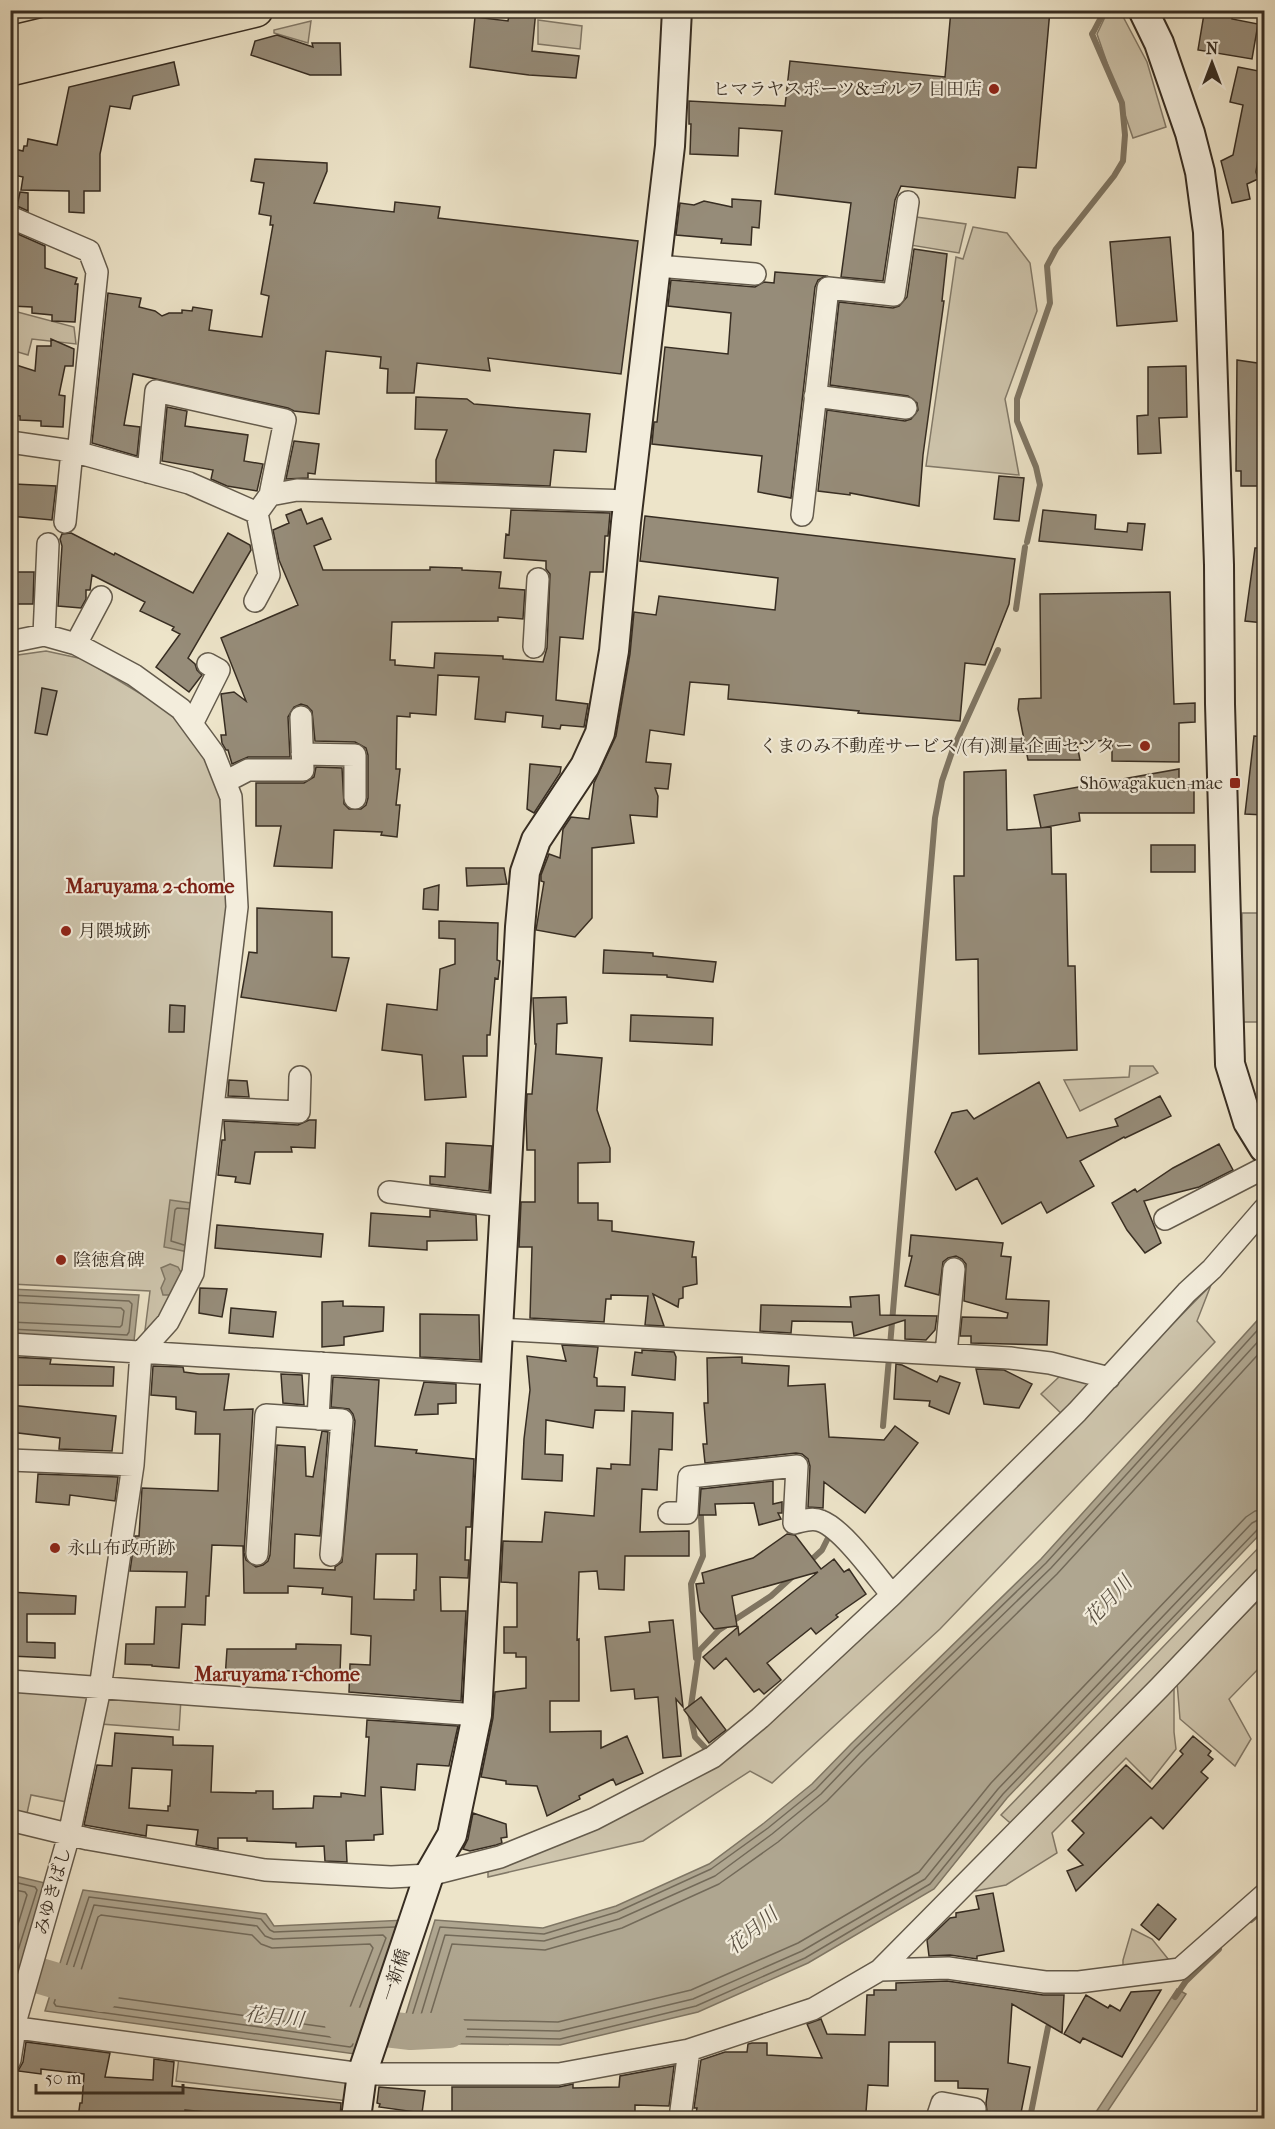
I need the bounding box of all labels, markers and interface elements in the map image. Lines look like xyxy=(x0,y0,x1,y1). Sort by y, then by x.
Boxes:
north arrow xyxy=(1182,33,1242,93)
text: N xyxy=(1206,39,1219,58)
place label: ヒマラヤスポーツ&ゴルフ 日田店 xyxy=(712,79,982,100)
marker: ヒマラヤスポーツ&ゴルフ 日田店 xyxy=(987,82,1001,96)
place label: くまのみ不動産サービス/(有)測量企画センター xyxy=(759,736,1133,757)
marker: くまのみ不動産サービス/(有)測量企画センター xyxy=(1138,739,1152,753)
place label: Shōwagakuen-mae xyxy=(1079,773,1223,794)
marker: Shōwagakuen-mae xyxy=(1228,776,1242,790)
district label: Maruyama 2-chome xyxy=(65,875,235,898)
place label: 月隈城跡 xyxy=(78,921,150,942)
marker: 月隈城跡 xyxy=(59,924,73,938)
place label: 陰徳倉碑 xyxy=(73,1250,145,1271)
marker: 陰徳倉碑 xyxy=(54,1253,68,1267)
place label: 永山布政所跡 xyxy=(67,1538,175,1559)
marker: 永山布政所跡 xyxy=(48,1541,62,1555)
water label: 花月川 xyxy=(1079,1570,1138,1631)
district label: Maruyama 1-chome xyxy=(193,1663,360,1686)
street label: みゆきばし xyxy=(31,1845,75,1937)
water label: 花月川 xyxy=(722,1902,784,1959)
street label: 一新橋 xyxy=(378,1946,414,2004)
water label: 花月川 xyxy=(243,2002,307,2032)
scale bar xyxy=(36,2057,183,2095)
text: 50 m xyxy=(45,2068,82,2089)

